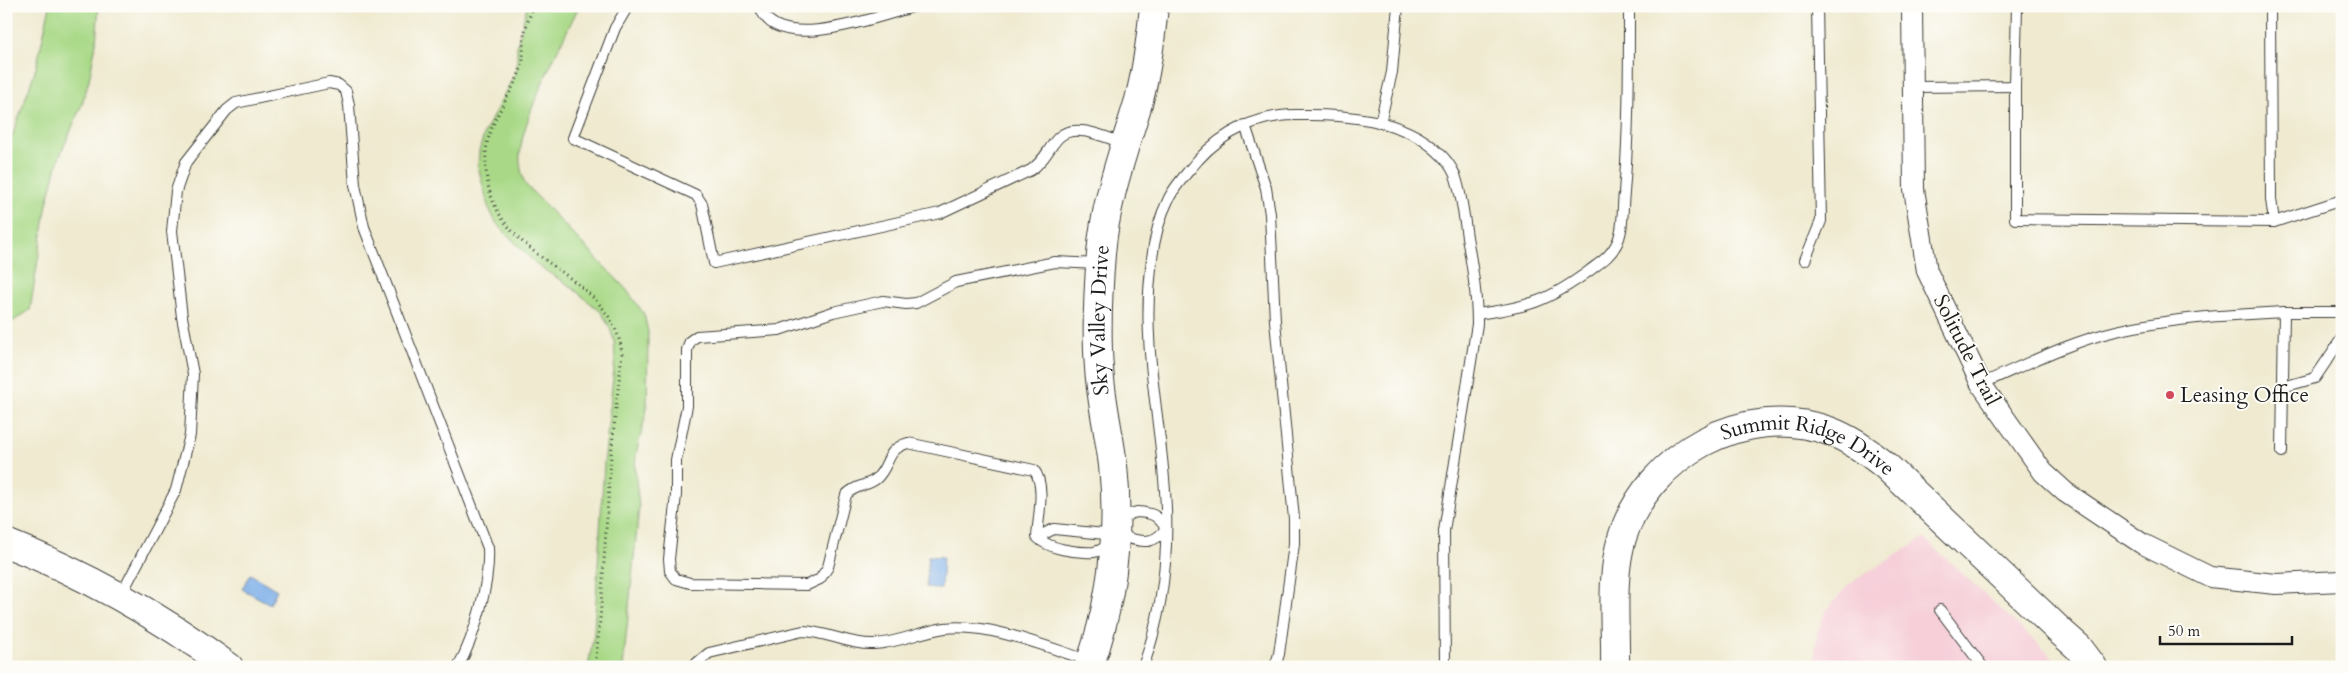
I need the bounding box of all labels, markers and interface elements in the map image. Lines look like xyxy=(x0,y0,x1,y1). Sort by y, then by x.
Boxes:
street label: Sky Valley Drive xyxy=(1084,244,1117,397)
street label: Solitude Trail xyxy=(1926,290,2007,411)
place label: Leasing Office xyxy=(2180,381,2309,410)
marker: Leasing Office xyxy=(2164,389,2176,401)
street label: Summit Ridge Drive xyxy=(1717,408,1901,482)
scale bar xyxy=(2160,613,2293,645)
text: 50 m xyxy=(2168,621,2200,641)

